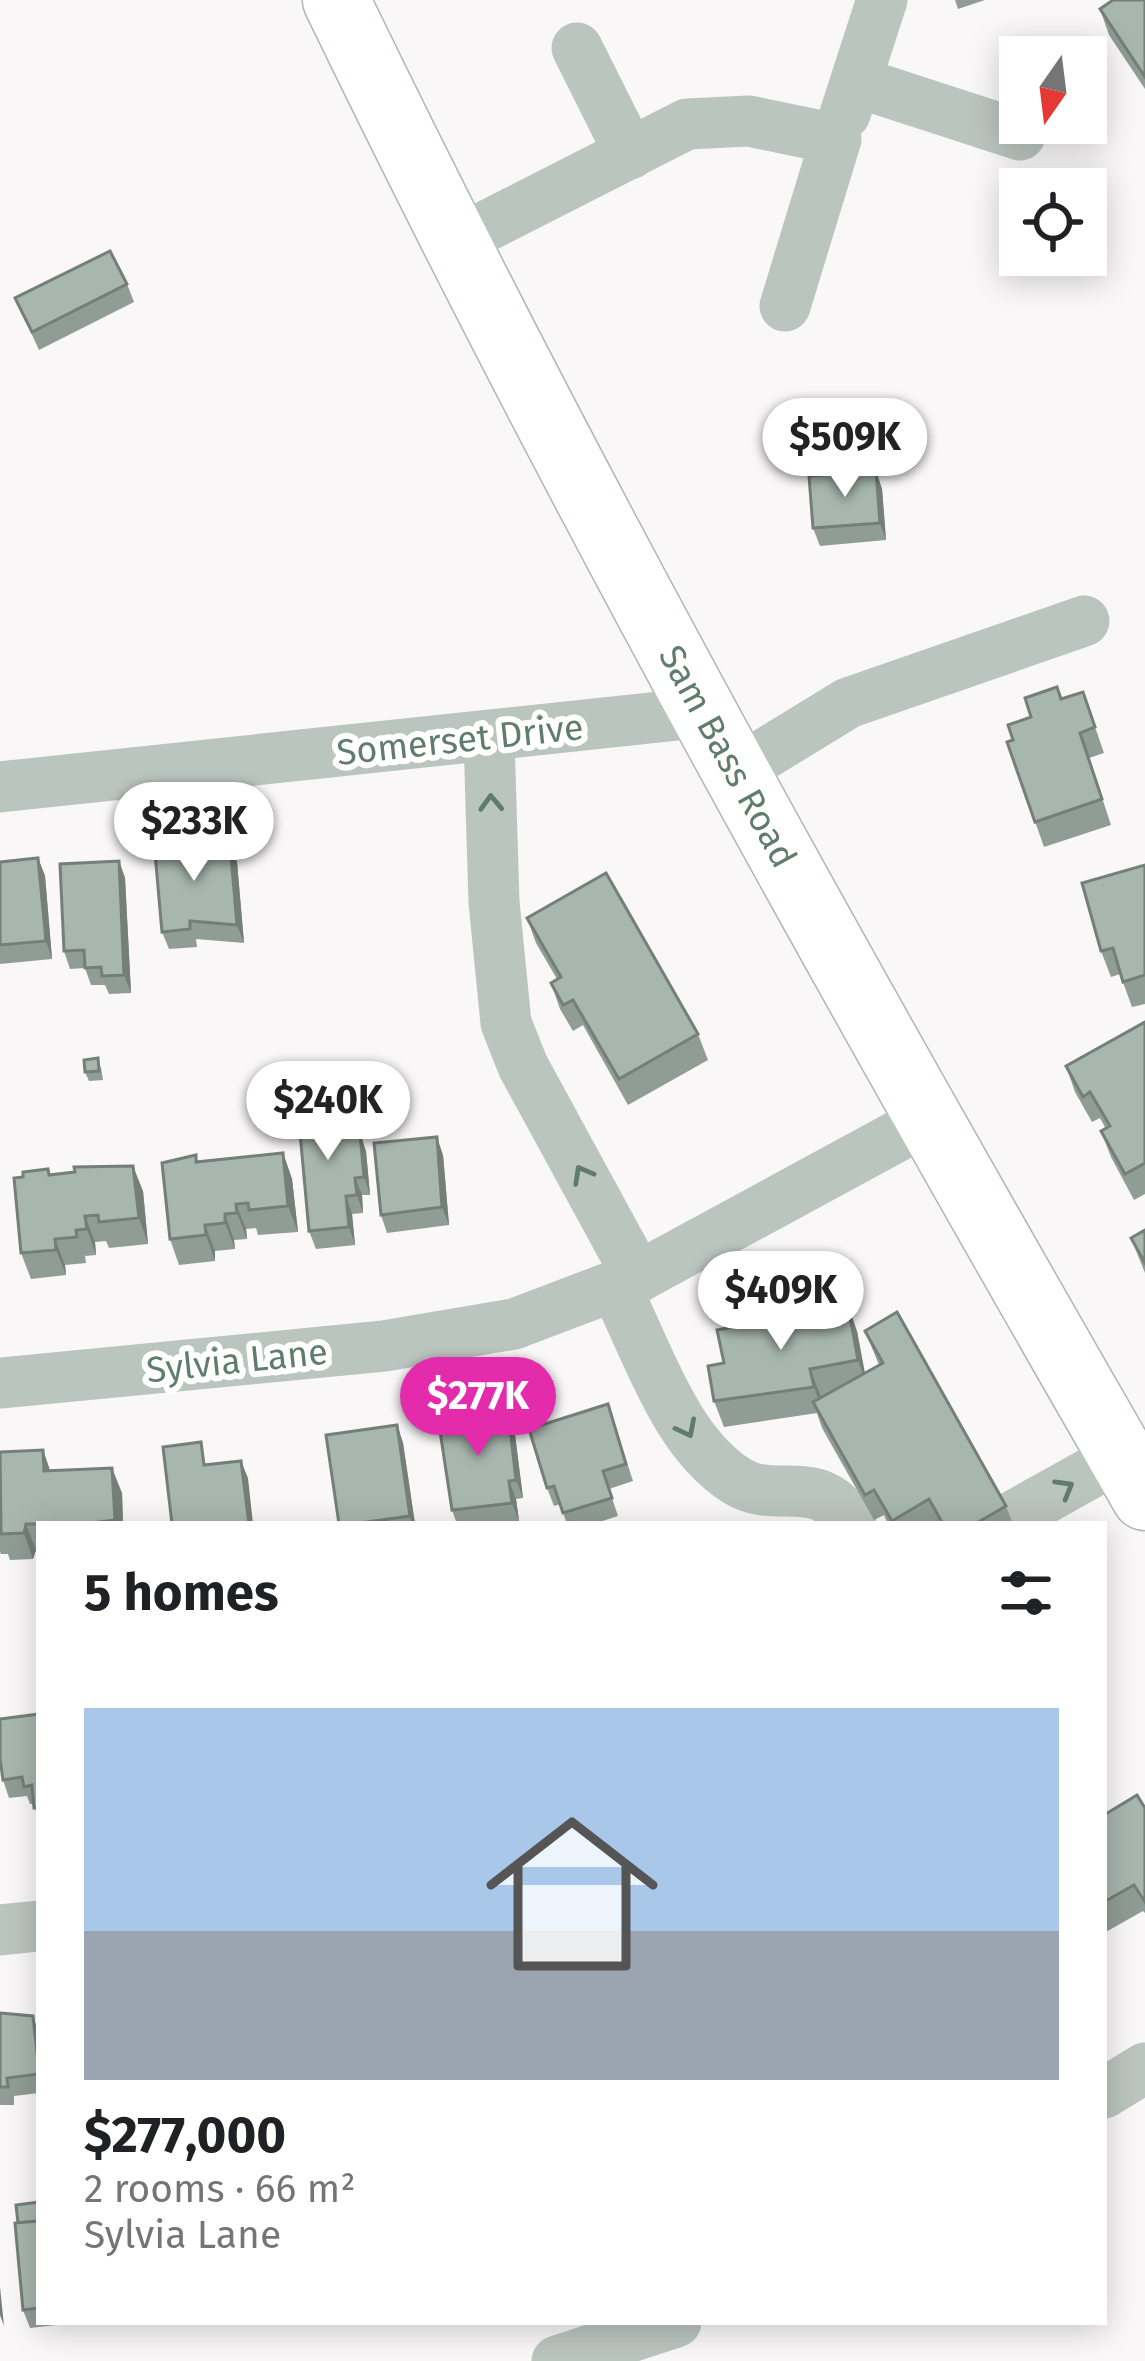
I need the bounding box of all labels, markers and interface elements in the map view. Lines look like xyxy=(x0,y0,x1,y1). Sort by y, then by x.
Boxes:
north arrow xyxy=(999,36,1107,144)
map controls xyxy=(999,36,1107,276)
button: locate xyxy=(999,168,1107,276)
pin: $509K xyxy=(761,398,929,500)
text: $509K xyxy=(789,414,901,460)
street label: Sam Bass Road xyxy=(649,638,806,875)
street label: Somerset Drive xyxy=(334,705,586,775)
pin: $233K xyxy=(110,782,278,884)
one-way arrow xyxy=(478,793,504,812)
text: $233K xyxy=(141,798,247,844)
pin: $240K xyxy=(244,1061,412,1163)
text: $240K xyxy=(273,1077,383,1123)
one-way arrow xyxy=(573,1165,596,1187)
pin: $409K xyxy=(697,1251,865,1353)
text: $409K xyxy=(725,1267,837,1313)
street label: Sylvia Lane xyxy=(144,1330,330,1392)
pin: $277K xyxy=(394,1357,562,1459)
text: $277K xyxy=(427,1373,529,1419)
one-way arrow xyxy=(672,1417,696,1438)
one-way arrow xyxy=(1052,1480,1074,1503)
icon: filters xyxy=(993,1560,1059,1626)
text: 5 homes xyxy=(84,1562,279,1624)
icon: home xyxy=(464,1786,680,2002)
text: $277,000 xyxy=(84,2104,286,2166)
text: 2 rooms · 66 m² xyxy=(84,2166,355,2212)
text: Sylvia Lane xyxy=(84,2212,281,2258)

